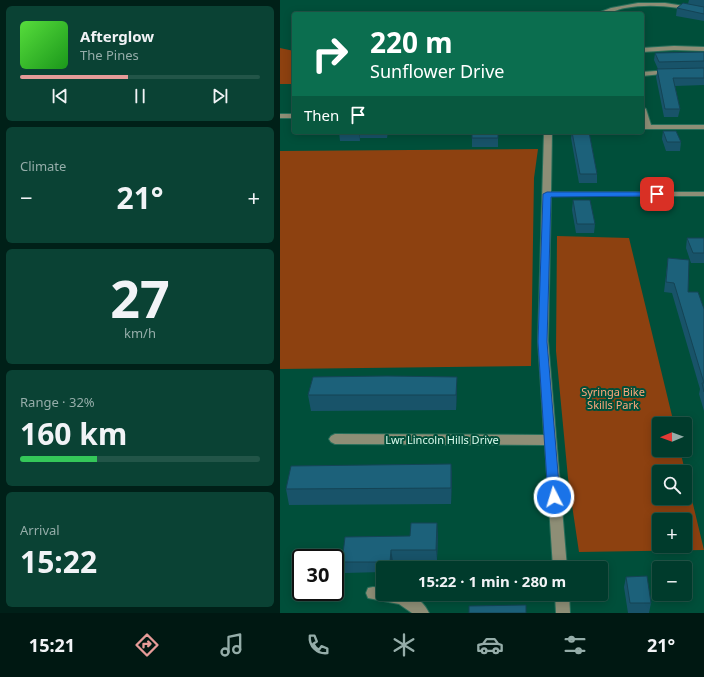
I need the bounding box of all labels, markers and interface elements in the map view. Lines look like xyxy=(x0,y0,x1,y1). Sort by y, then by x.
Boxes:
text: 220 m xyxy=(370,23,453,61)
text: Afterglow xyxy=(80,26,154,46)
icon: right xyxy=(304,28,356,80)
text: The Pines xyxy=(80,46,139,64)
text: Sunflower Drive xyxy=(370,59,504,83)
icon: previous xyxy=(49,85,71,107)
icon: pause xyxy=(129,85,151,107)
icon: next xyxy=(209,85,231,107)
icon: arrive xyxy=(347,104,369,126)
text: Then xyxy=(304,105,339,125)
text: Climate xyxy=(20,157,66,175)
text: 21° xyxy=(116,177,164,218)
pin xyxy=(640,177,674,211)
text: − xyxy=(20,182,33,212)
text: + xyxy=(247,182,260,212)
icon: arrive xyxy=(646,183,668,205)
text: 27 xyxy=(110,262,170,333)
text: km/h xyxy=(124,324,156,342)
park label: Syringa Bike Skills Park xyxy=(581,384,645,412)
text: Range · 32% xyxy=(20,393,95,411)
text: 160 km xyxy=(20,413,127,454)
north arrow xyxy=(652,417,692,457)
map controls xyxy=(652,417,692,601)
street label: Lwr Lincoln Hills Drive xyxy=(385,432,499,447)
button: search xyxy=(652,465,692,505)
position arrow xyxy=(533,476,575,518)
button: + xyxy=(652,513,692,553)
text: Arrival xyxy=(20,521,60,539)
text: 15:22 xyxy=(20,541,97,582)
speed limit sign: 30 xyxy=(292,549,344,601)
button: − xyxy=(652,561,692,601)
text: 15:22 · 1 min · 280 m xyxy=(418,571,566,591)
icon: directions xyxy=(133,631,161,659)
icon: music xyxy=(218,631,246,659)
icon: phone xyxy=(304,631,332,659)
icon: climate xyxy=(390,631,418,659)
icon: car xyxy=(476,631,504,659)
icon: filters xyxy=(561,631,589,659)
text: 15:21 xyxy=(29,633,75,657)
text: 21° xyxy=(647,633,675,657)

